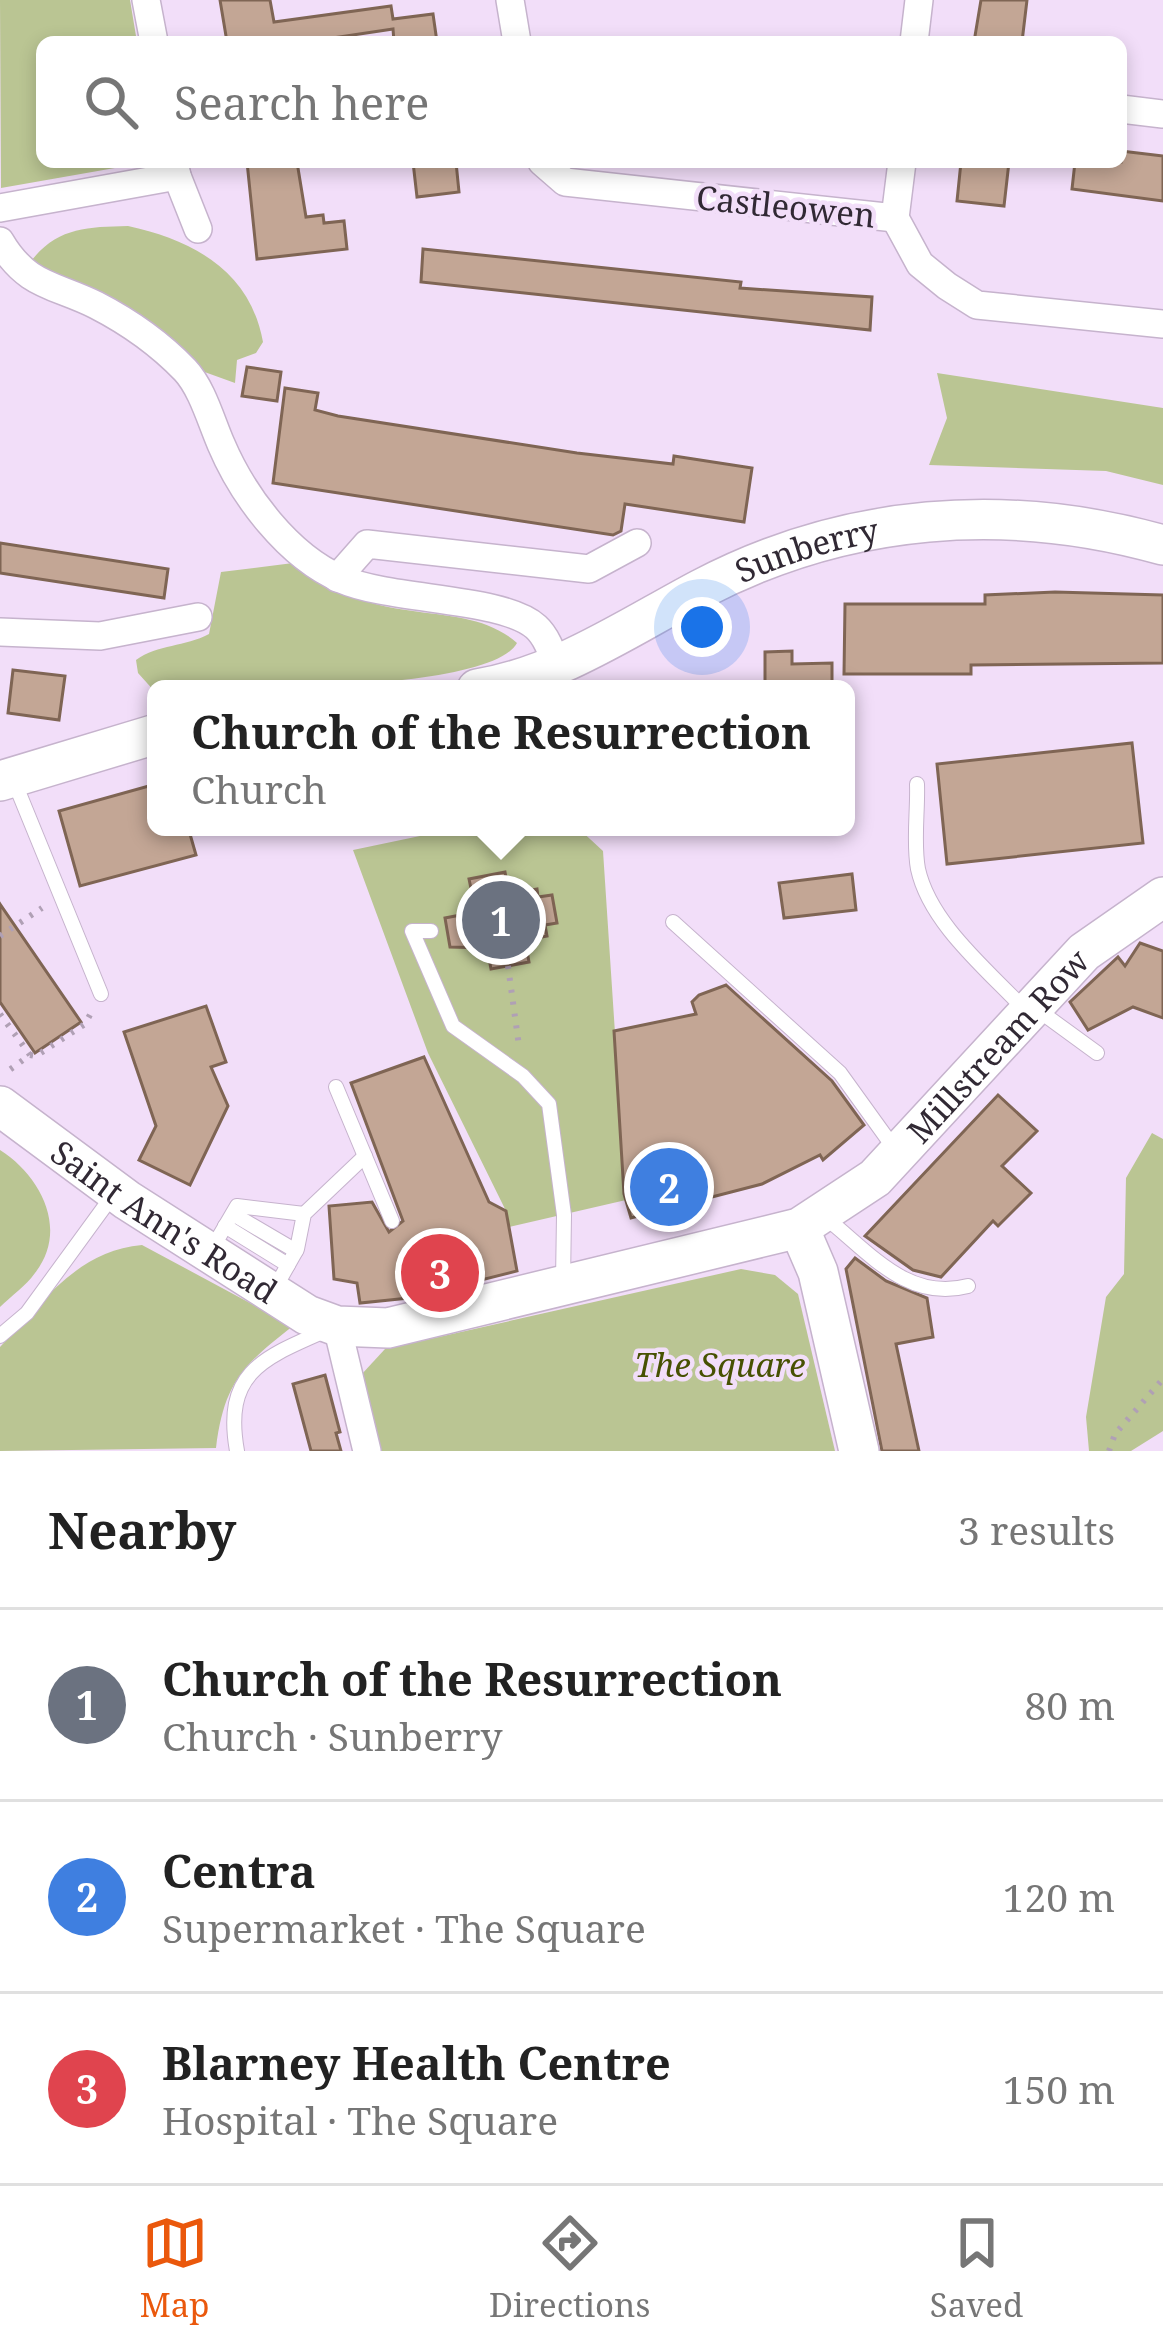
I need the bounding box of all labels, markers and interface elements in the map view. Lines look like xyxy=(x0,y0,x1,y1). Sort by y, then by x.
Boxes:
search box xyxy=(36,36,1127,168)
icon: search xyxy=(78,69,144,135)
text: Search here xyxy=(174,72,429,133)
street label: Castleowen xyxy=(694,174,878,238)
street label: Sunberry xyxy=(728,506,882,592)
your location xyxy=(672,597,732,657)
popup xyxy=(147,680,855,836)
text: Church of the Resurrection xyxy=(191,701,811,762)
text: Church xyxy=(191,762,327,815)
pin: 1 xyxy=(462,875,540,965)
street label: Millstream Row xyxy=(896,938,1099,1152)
street label: Saint Ann's Road xyxy=(42,1129,286,1313)
pin: 2 xyxy=(630,1142,708,1232)
pin: 3 xyxy=(401,1228,479,1318)
park label: The Square xyxy=(634,1342,806,1387)
text: Nearby xyxy=(48,1494,236,1564)
text: 3 results xyxy=(958,1503,1115,1556)
text: Church of the Resurrection xyxy=(162,1648,782,1709)
text: 1 xyxy=(76,1678,98,1731)
text: 80 m xyxy=(1024,1678,1115,1731)
text: Church · Sunberry xyxy=(162,1709,503,1762)
text: Centra xyxy=(162,1840,316,1901)
text: 2 xyxy=(76,1870,98,1923)
text: 120 m xyxy=(1003,1870,1115,1923)
text: Supermarket · The Square xyxy=(162,1901,646,1954)
text: Blarney Health Centre xyxy=(162,2032,671,2093)
text: 3 xyxy=(76,2062,98,2115)
text: 150 m xyxy=(1003,2062,1115,2115)
text: Hospital · The Square xyxy=(162,2093,558,2146)
tab: Map xyxy=(140,2210,210,2327)
tab: Directions xyxy=(489,2210,650,2327)
tab: Saved xyxy=(930,2210,1023,2327)

